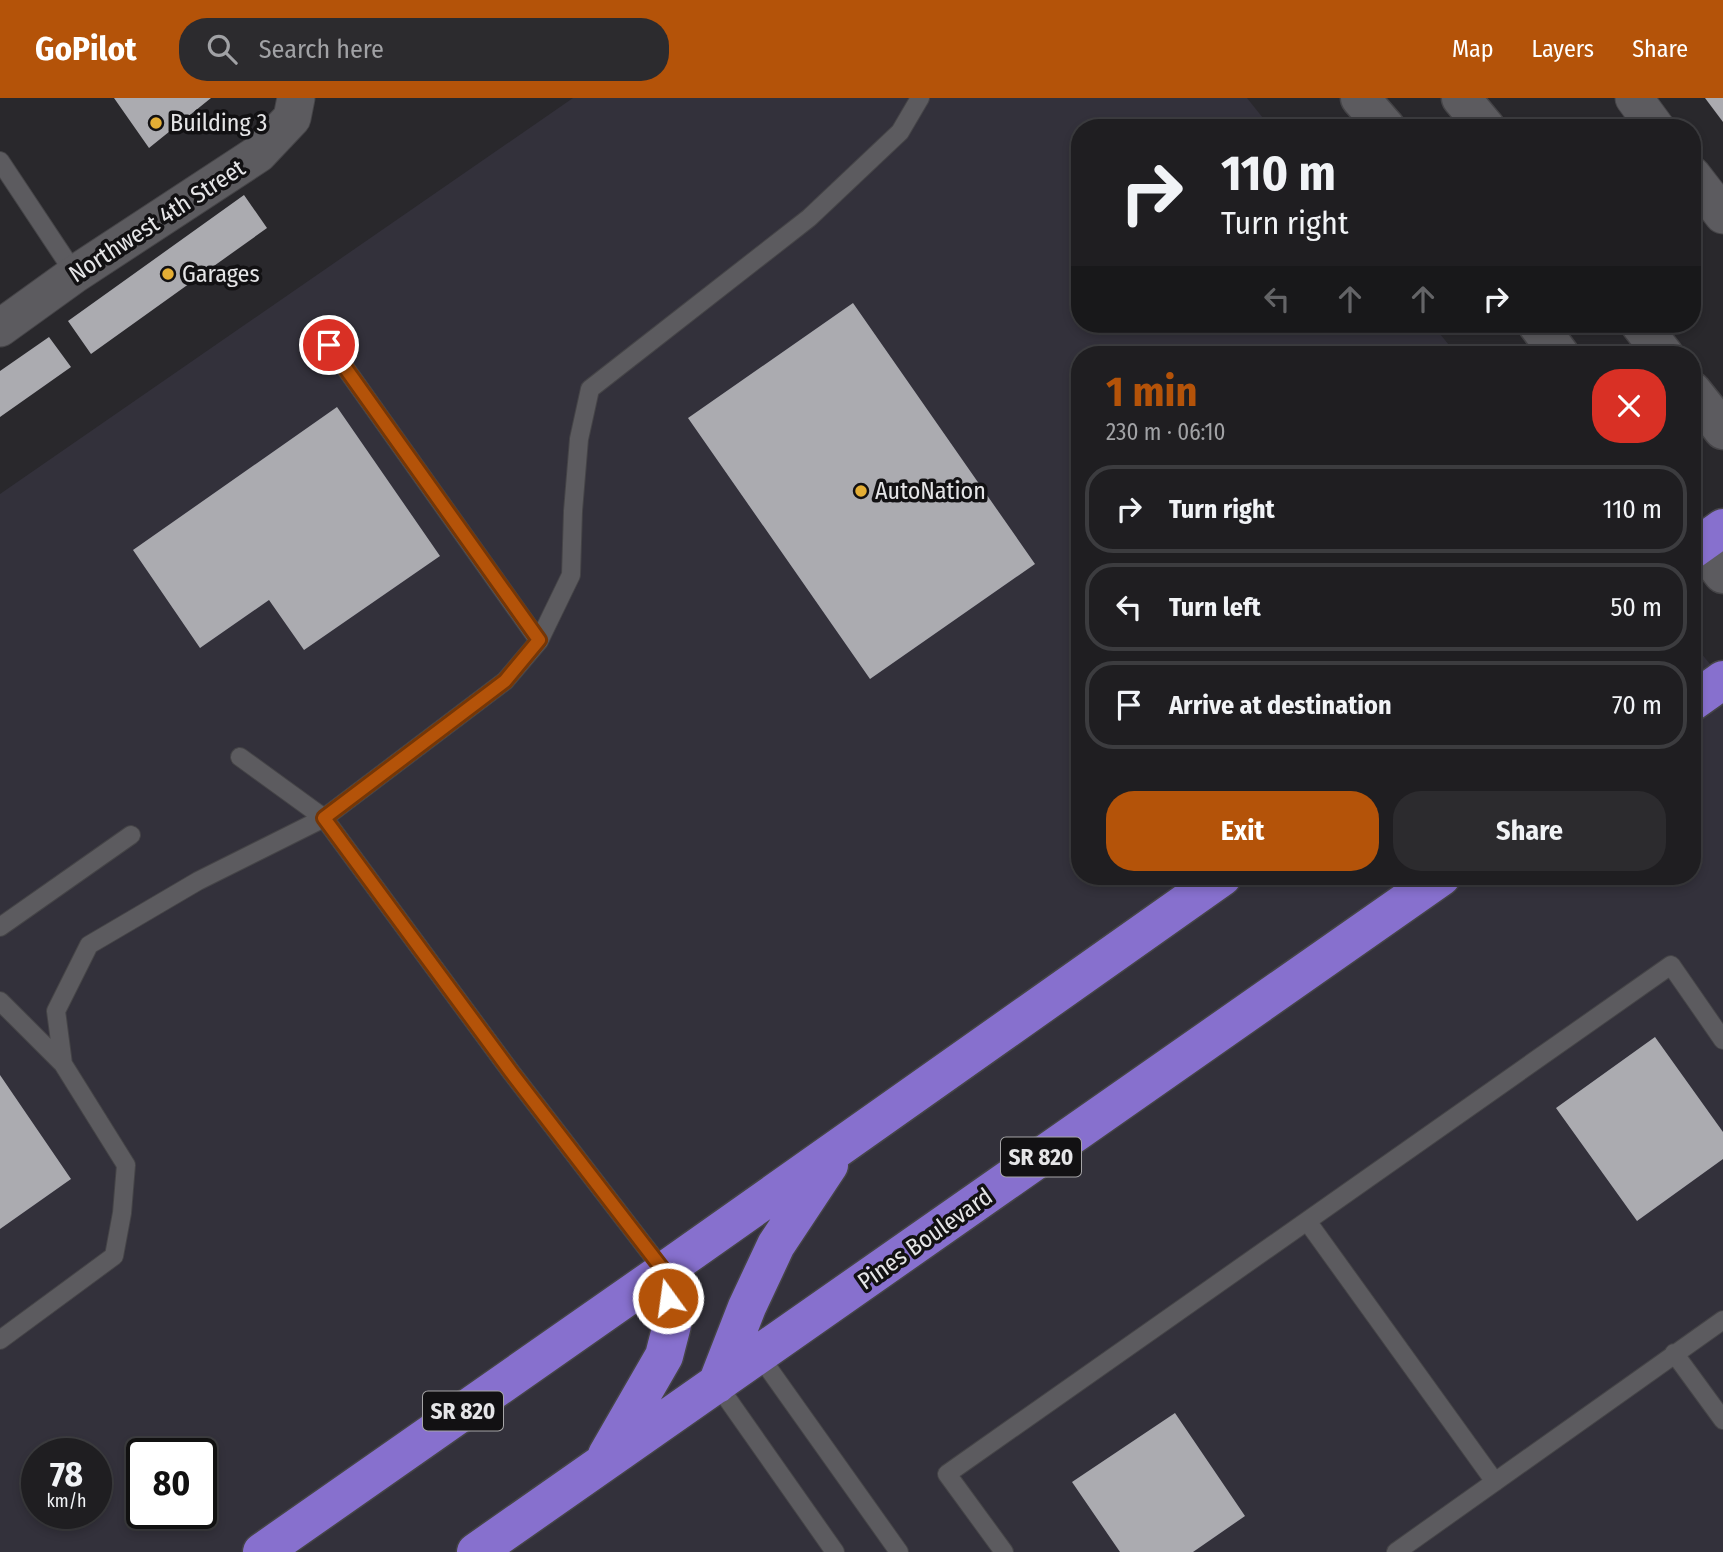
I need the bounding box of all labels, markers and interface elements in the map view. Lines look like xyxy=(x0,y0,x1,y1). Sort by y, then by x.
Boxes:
search box xyxy=(179,18,669,81)
text: GoPilot xyxy=(35,29,137,69)
icon: search xyxy=(203,30,241,68)
text: Search here xyxy=(259,34,384,65)
text: Map xyxy=(1452,35,1494,63)
text: Layers xyxy=(1532,35,1594,63)
text: Share xyxy=(1632,35,1688,63)
place label: Building 3 xyxy=(170,109,267,137)
marker: Building 3 xyxy=(148,115,164,131)
text: 110 m xyxy=(1221,144,1336,203)
icon: right xyxy=(1106,147,1197,238)
street label: Northwest 4th Street xyxy=(64,154,250,288)
text: Turn right xyxy=(1221,204,1348,242)
place label: Garages xyxy=(182,260,260,288)
marker: Garages xyxy=(160,266,176,282)
icon: left xyxy=(1258,280,1296,318)
icon: ahead xyxy=(1331,280,1369,318)
icon: ahead xyxy=(1404,280,1442,318)
icon: right xyxy=(1477,280,1515,318)
pin xyxy=(299,315,359,375)
icon: arrive xyxy=(310,326,348,364)
text: 1 min xyxy=(1106,367,1197,417)
button: close xyxy=(1592,369,1666,443)
text: 230 m · 06:10 xyxy=(1106,418,1226,446)
place label: AutoNation xyxy=(875,477,986,505)
marker: AutoNation xyxy=(853,483,869,499)
icon: right xyxy=(1110,490,1148,528)
text: Turn right xyxy=(1169,494,1275,525)
text: 110 m xyxy=(1602,494,1662,525)
icon: left xyxy=(1110,588,1148,626)
text: Turn left xyxy=(1169,592,1261,623)
text: 50 m xyxy=(1610,592,1662,623)
icon: arrive xyxy=(1110,686,1148,724)
text: Arrive at destination xyxy=(1169,690,1392,721)
text: 70 m xyxy=(1612,690,1662,721)
button: Exit xyxy=(1106,791,1379,871)
button: Share xyxy=(1393,791,1666,871)
road number: SR 820 xyxy=(1001,1138,1081,1176)
street label: Pines Boulevard xyxy=(852,1182,998,1296)
position arrow xyxy=(631,1261,705,1335)
road number: SR 820 xyxy=(423,1392,503,1430)
speed limit sign: 80 xyxy=(126,1438,217,1529)
text: 78 xyxy=(50,1453,83,1495)
text: km/h xyxy=(46,1490,87,1512)

